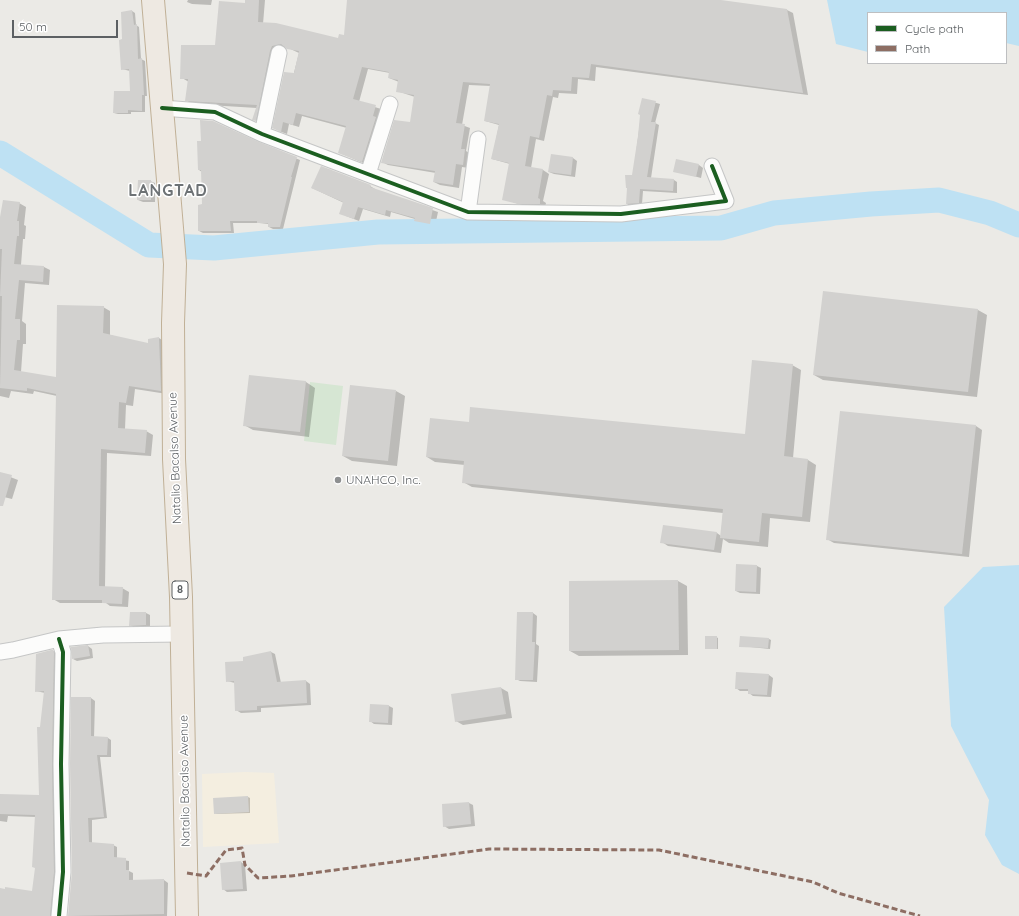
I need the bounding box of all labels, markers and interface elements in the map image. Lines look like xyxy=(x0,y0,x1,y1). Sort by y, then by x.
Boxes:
scale bar xyxy=(14,12,120,38)
legend xyxy=(867,12,1007,64)
text: 50 m xyxy=(19,19,47,34)
text: Cycle path xyxy=(905,21,964,36)
text: Path xyxy=(905,41,930,56)
district label: LANGTAD xyxy=(128,181,208,201)
street label: Natalio Bacalso Avenue xyxy=(166,392,184,524)
place label: UNAHCO, Inc. xyxy=(346,473,421,487)
marker: UNAHCO, Inc. xyxy=(333,475,343,485)
road number: 8 xyxy=(172,581,188,599)
street label: Natalio Bacalso Avenue xyxy=(177,715,193,847)

